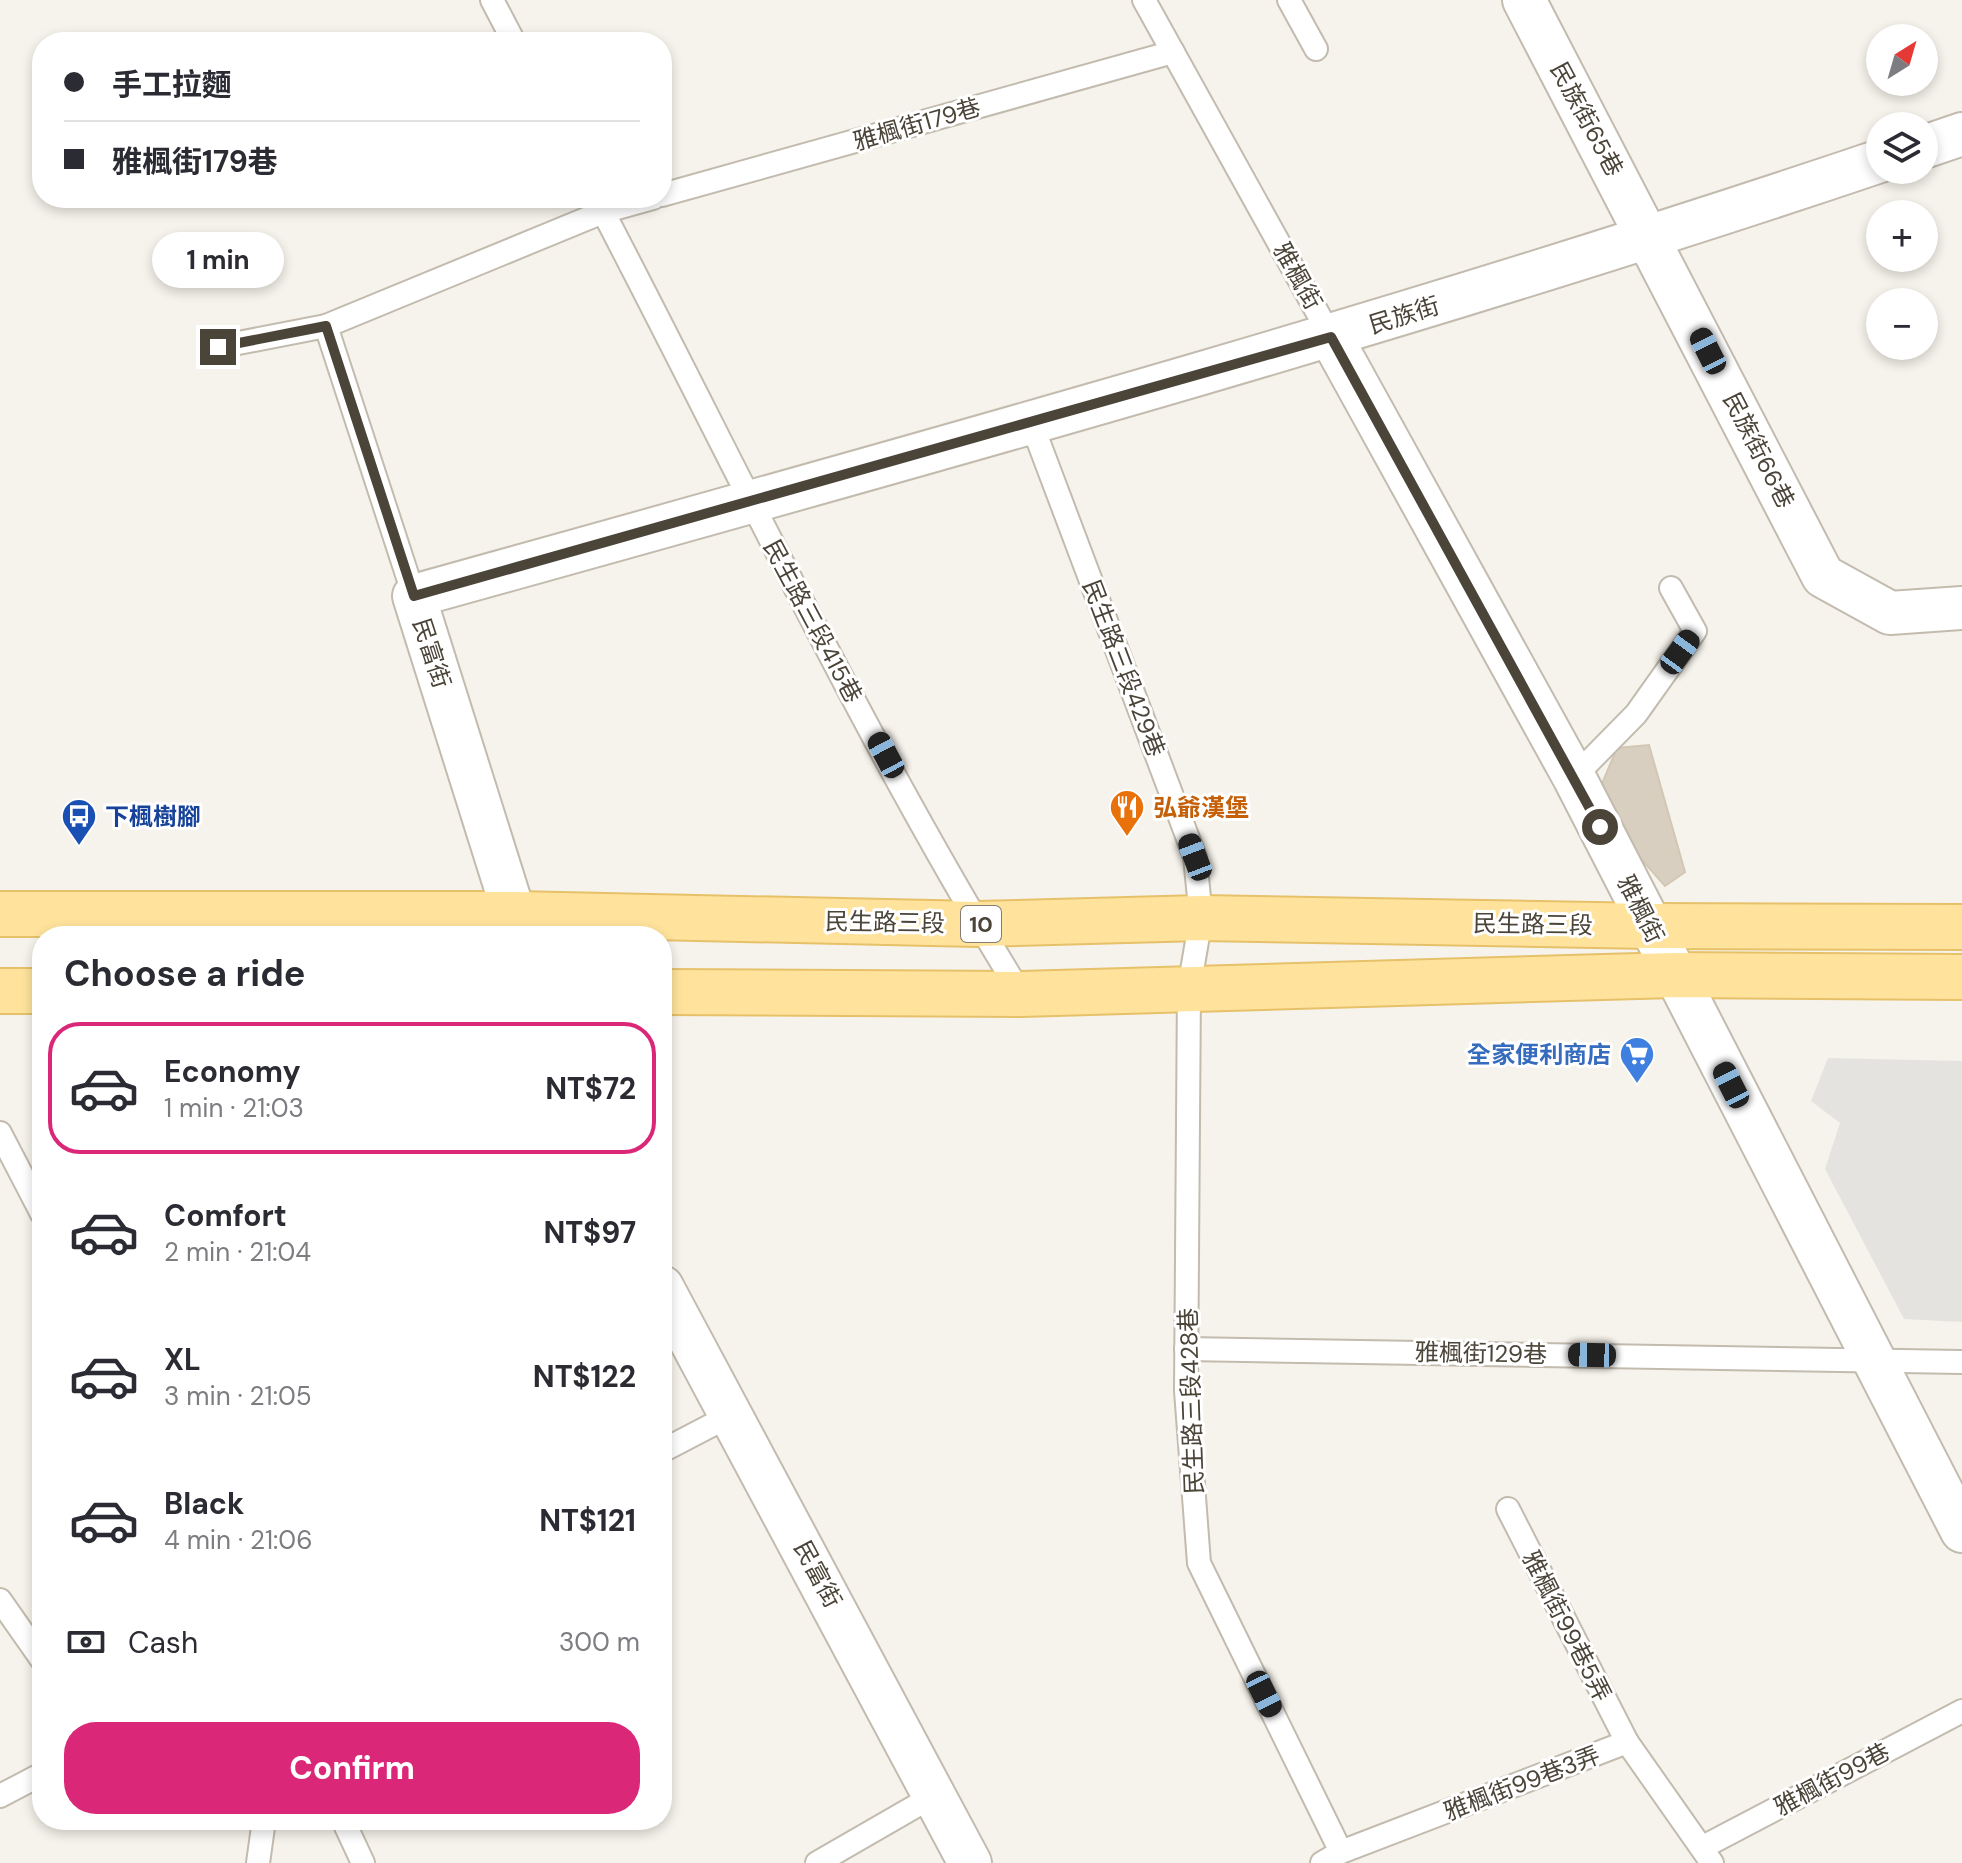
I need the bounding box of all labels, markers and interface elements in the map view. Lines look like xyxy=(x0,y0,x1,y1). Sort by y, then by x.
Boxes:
north arrow xyxy=(1866,24,1938,96)
map controls xyxy=(1866,24,1938,360)
street label: 民族街65巷 xyxy=(1544,56,1630,182)
text: 手工拉麵 xyxy=(112,65,232,104)
street label: 雅楓街179巷 xyxy=(850,91,984,157)
button: layers xyxy=(1866,112,1938,184)
text: 雅楓街179巷 xyxy=(112,142,278,181)
button: + xyxy=(1866,200,1938,272)
callout: 1 min xyxy=(152,231,284,287)
street label: 雅楓街 xyxy=(1267,237,1329,315)
text: 1 min xyxy=(186,243,250,277)
button: − xyxy=(1866,288,1938,360)
street label: 民族街 xyxy=(1365,290,1443,340)
car xyxy=(1686,324,1730,378)
route end xyxy=(200,329,236,365)
street label: 民族街66巷 xyxy=(1717,387,1801,513)
street label: 民生路三段415巷 xyxy=(757,534,869,708)
street label: 民生路三段429巷 xyxy=(1076,575,1172,761)
street label: 民富街 xyxy=(406,614,458,692)
car xyxy=(1656,626,1704,678)
car xyxy=(864,728,908,782)
restaurant icon: 弘爺漢堡 xyxy=(1108,788,1146,838)
place label: 弘爺漢堡 xyxy=(1153,792,1249,823)
bus stop icon: 下楓樹腳 xyxy=(60,797,98,847)
place label: 下楓樹腳 xyxy=(105,801,201,832)
route start xyxy=(1582,809,1618,845)
car xyxy=(1175,830,1215,884)
street label: 雅楓街 xyxy=(1611,870,1671,948)
street label: 民生路三段 xyxy=(825,905,945,939)
road number: 10 xyxy=(961,906,1001,942)
street label: 民生路三段 xyxy=(1473,907,1593,941)
text: Choose a ride xyxy=(64,950,305,997)
supermarket icon: 全家便利商店 xyxy=(1618,1035,1656,1085)
place label: 全家便利商店 xyxy=(1467,1039,1611,1070)
icon: car xyxy=(68,1052,140,1124)
text: Economy xyxy=(164,1052,301,1091)
car xyxy=(1709,1058,1753,1112)
text: NT$72 xyxy=(545,1069,636,1108)
text: 1 min · 21:03 xyxy=(164,1091,304,1125)
icon: car xyxy=(68,1196,140,1268)
text: Comfort xyxy=(164,1196,287,1235)
text: NT$97 xyxy=(543,1213,636,1252)
text: 2 min · 21:04 xyxy=(164,1235,311,1269)
street label: 民生路三段428巷 xyxy=(1172,1307,1210,1495)
street label: 雅楓街129巷 xyxy=(1415,1336,1547,1370)
icon: car xyxy=(68,1340,140,1412)
text: XL xyxy=(164,1340,201,1379)
car xyxy=(1568,1343,1616,1367)
text: NT$122 xyxy=(533,1357,636,1396)
text: 3 min · 21:05 xyxy=(164,1379,312,1413)
icon: car xyxy=(68,1484,140,1556)
text: Black xyxy=(164,1484,244,1523)
text: NT$121 xyxy=(539,1501,636,1540)
text: 4 min · 21:06 xyxy=(164,1523,312,1557)
street label: 民富街 xyxy=(787,1535,849,1613)
street label: 雅楓街99巷5弄 xyxy=(1516,1546,1618,1706)
icon: cash xyxy=(64,1620,108,1664)
text: Cash xyxy=(128,1623,198,1662)
text: 300 m xyxy=(559,1625,640,1659)
car xyxy=(1243,1667,1285,1721)
button: Confirm xyxy=(64,1722,640,1814)
street label: 雅楓街99巷 xyxy=(1769,1736,1895,1822)
street label: 雅楓街99巷3弄 xyxy=(1440,1739,1604,1827)

